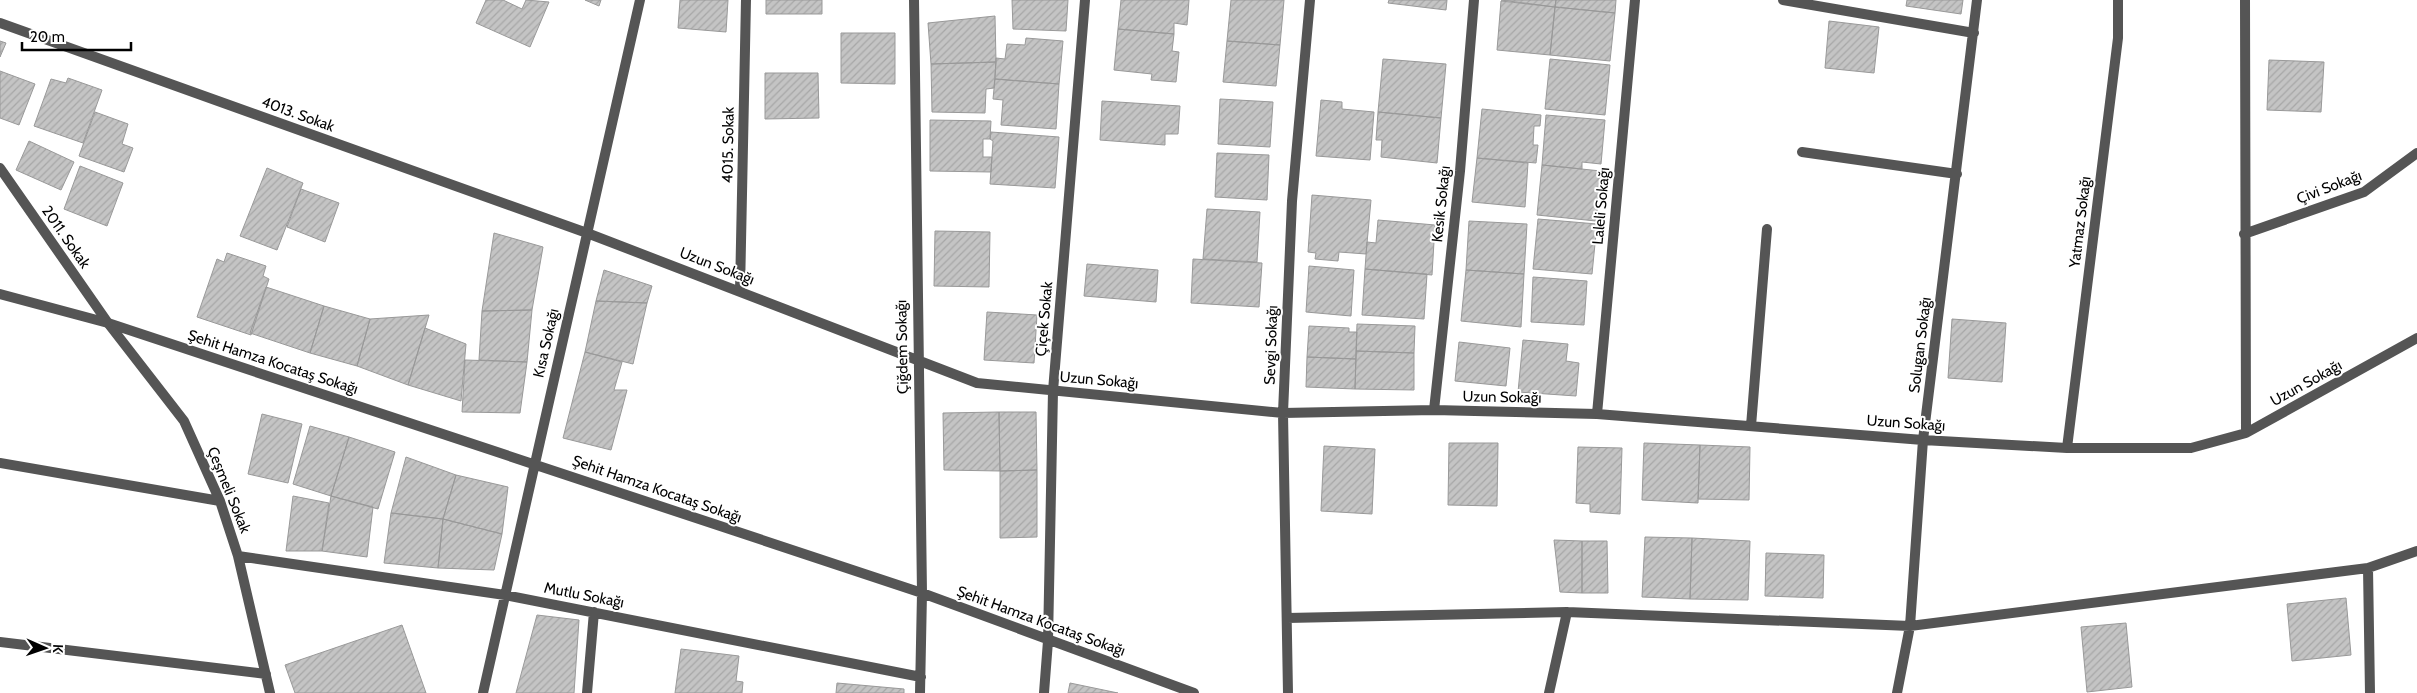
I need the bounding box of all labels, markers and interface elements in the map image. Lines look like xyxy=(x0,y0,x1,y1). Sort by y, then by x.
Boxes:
scale bar xyxy=(22,20,131,52)
text: 20 m xyxy=(30,28,65,46)
street label: 4013. Sokak xyxy=(259,93,337,136)
street label: 4015. Sokak xyxy=(718,106,738,183)
street label: Kesik Sokağı xyxy=(1428,165,1454,243)
street label: Çivi Sokağı xyxy=(2294,166,2364,208)
street label: Laleli Sokağı xyxy=(1589,167,1613,245)
street label: Yatmaz Sokağı xyxy=(2065,175,2095,270)
street label: 2011. Sokak xyxy=(38,202,94,272)
street label: Uzun Sokağı xyxy=(677,243,757,289)
street label: Çiçek Sokak xyxy=(1032,281,1056,357)
street label: Solugan Sokağı xyxy=(1905,296,1935,394)
street label: Çiğdem Sokağı xyxy=(892,300,912,394)
street label: Sevgi Sokağı xyxy=(1261,305,1281,385)
street label: Kısa Sokağı xyxy=(529,307,563,379)
street label: Şehit Hamza Kocataş Sokağı xyxy=(186,326,360,398)
street label: Uzun Sokağı xyxy=(2267,356,2345,410)
street label: Uzun Sokağı xyxy=(1059,368,1139,392)
street label: Uzun Sokağı xyxy=(1462,387,1542,407)
street label: Uzun Sokağı xyxy=(1866,411,1946,435)
street label: Çeşmeli Sokak xyxy=(204,444,255,536)
street label: Şehit Hamza Kocataş Sokağı xyxy=(570,452,744,526)
street label: Mutlu Sokağı xyxy=(542,578,626,612)
street label: Şehit Hamza Kocataş Sokağı xyxy=(954,582,1128,660)
north arrow xyxy=(20,623,70,673)
text: K xyxy=(49,644,67,653)

